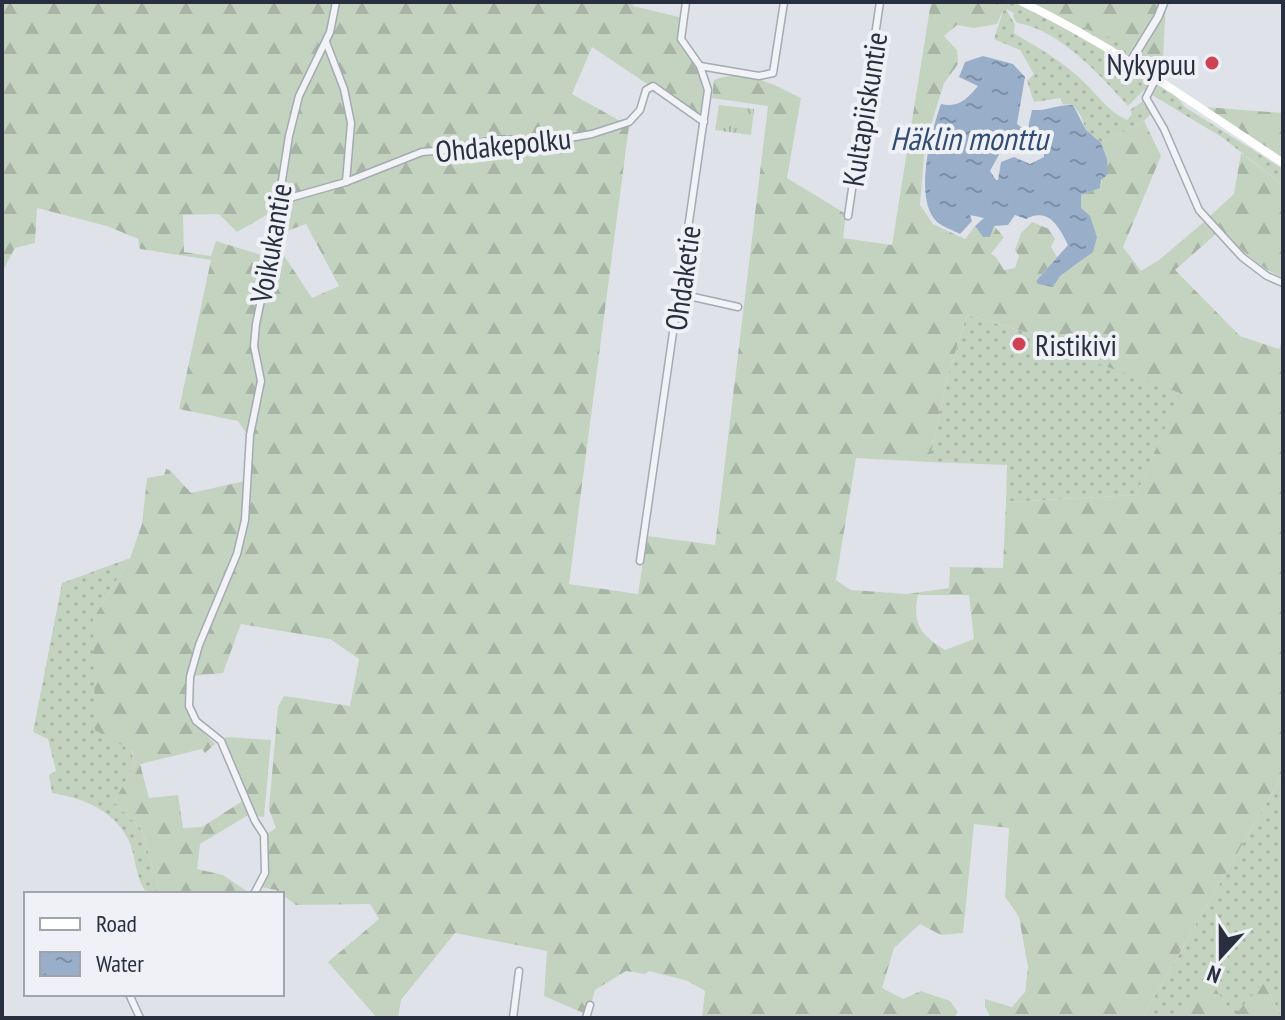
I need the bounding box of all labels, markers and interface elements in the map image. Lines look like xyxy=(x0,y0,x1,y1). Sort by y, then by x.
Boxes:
street label: Kultapiiskuntie xyxy=(833,29,895,189)
place label: Nykypuu xyxy=(1107,44,1196,83)
marker: Nykypuu xyxy=(1203,54,1221,72)
street label: Ohdakepolku xyxy=(433,117,573,171)
water label: Häklin monttu xyxy=(890,117,1050,159)
street label: Voikukantie xyxy=(240,180,300,307)
street label: Ohdaketie xyxy=(655,223,709,333)
place label: Ristikivi xyxy=(1035,325,1117,364)
marker: Ristikivi xyxy=(1010,335,1028,353)
legend xyxy=(24,892,284,996)
text: Road xyxy=(96,908,137,939)
north arrow xyxy=(1181,916,1261,996)
text: Water xyxy=(96,948,144,979)
text: N xyxy=(1203,959,1224,990)

